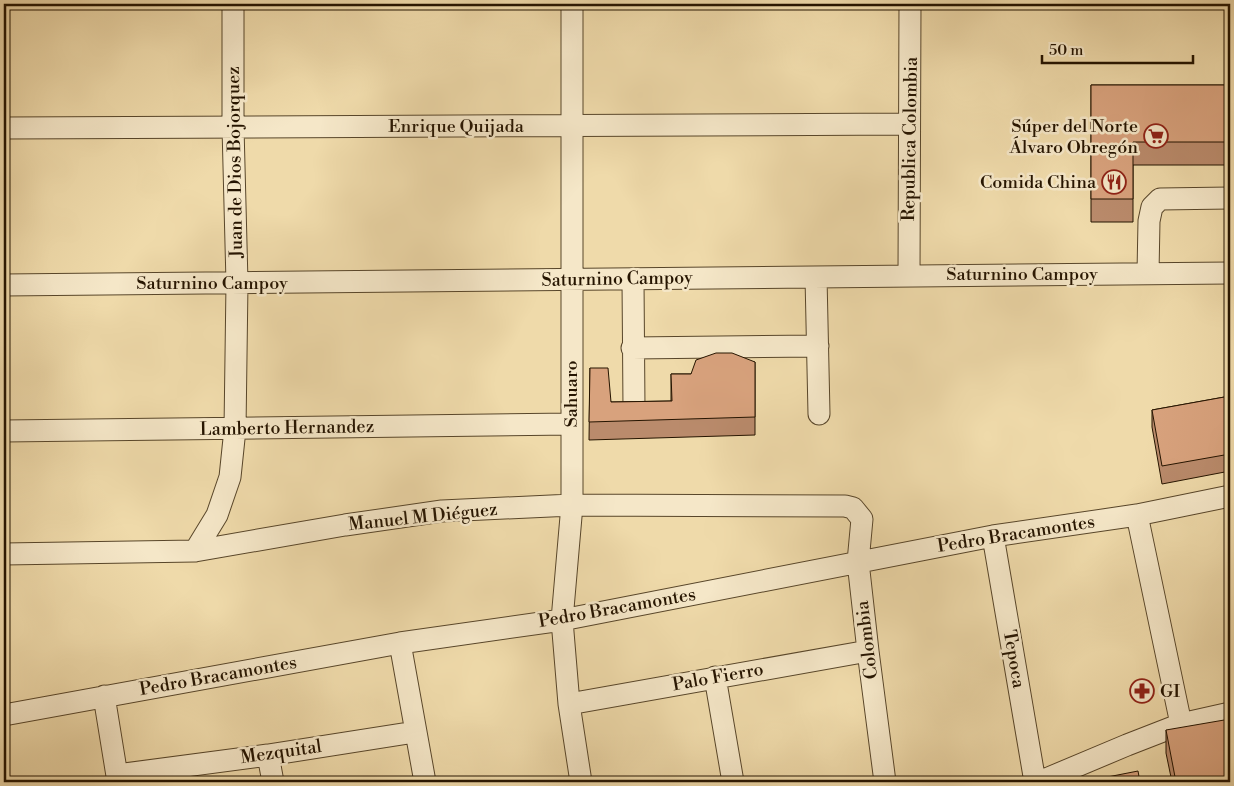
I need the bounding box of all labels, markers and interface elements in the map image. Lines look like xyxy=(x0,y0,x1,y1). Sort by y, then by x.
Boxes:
scale bar xyxy=(1042,32,1193,64)
text: 50 m xyxy=(1049,41,1083,60)
street label: Republica Colombia xyxy=(897,56,923,221)
street label: Juan de Dios Bojorquez xyxy=(222,66,248,259)
street label: Enrique Quijada xyxy=(388,115,525,138)
place label: Súper del Norte Álvaro Obregón xyxy=(1009,115,1138,159)
supermarket icon: Súper del Norte Álvaro Obregón xyxy=(1143,123,1169,149)
restaurant icon: Comida China xyxy=(1101,169,1127,195)
place label: Comida China xyxy=(980,171,1097,194)
street label: Saturnino Campoy xyxy=(946,263,1098,286)
street label: Saturnino Campoy xyxy=(541,266,693,292)
street label: Saturnino Campoy xyxy=(136,272,288,295)
street label: Sahuaro xyxy=(560,360,583,428)
street label: Lamberto Hernandez xyxy=(200,415,374,441)
street label: Manuel M Diéguez xyxy=(347,498,499,536)
street label: Pedro Bracamontes xyxy=(936,510,1097,558)
street label: Pedro Bracamontes xyxy=(537,583,698,633)
street label: Colombia xyxy=(851,599,883,681)
street label: Tepoca xyxy=(998,628,1031,691)
street label: Pedro Bracamontes xyxy=(138,651,299,701)
street label: Palo Fierro xyxy=(671,658,765,696)
pharmacy icon: GI xyxy=(1129,678,1155,704)
place label: GI xyxy=(1160,680,1180,703)
street label: Mezquital xyxy=(239,735,324,769)

